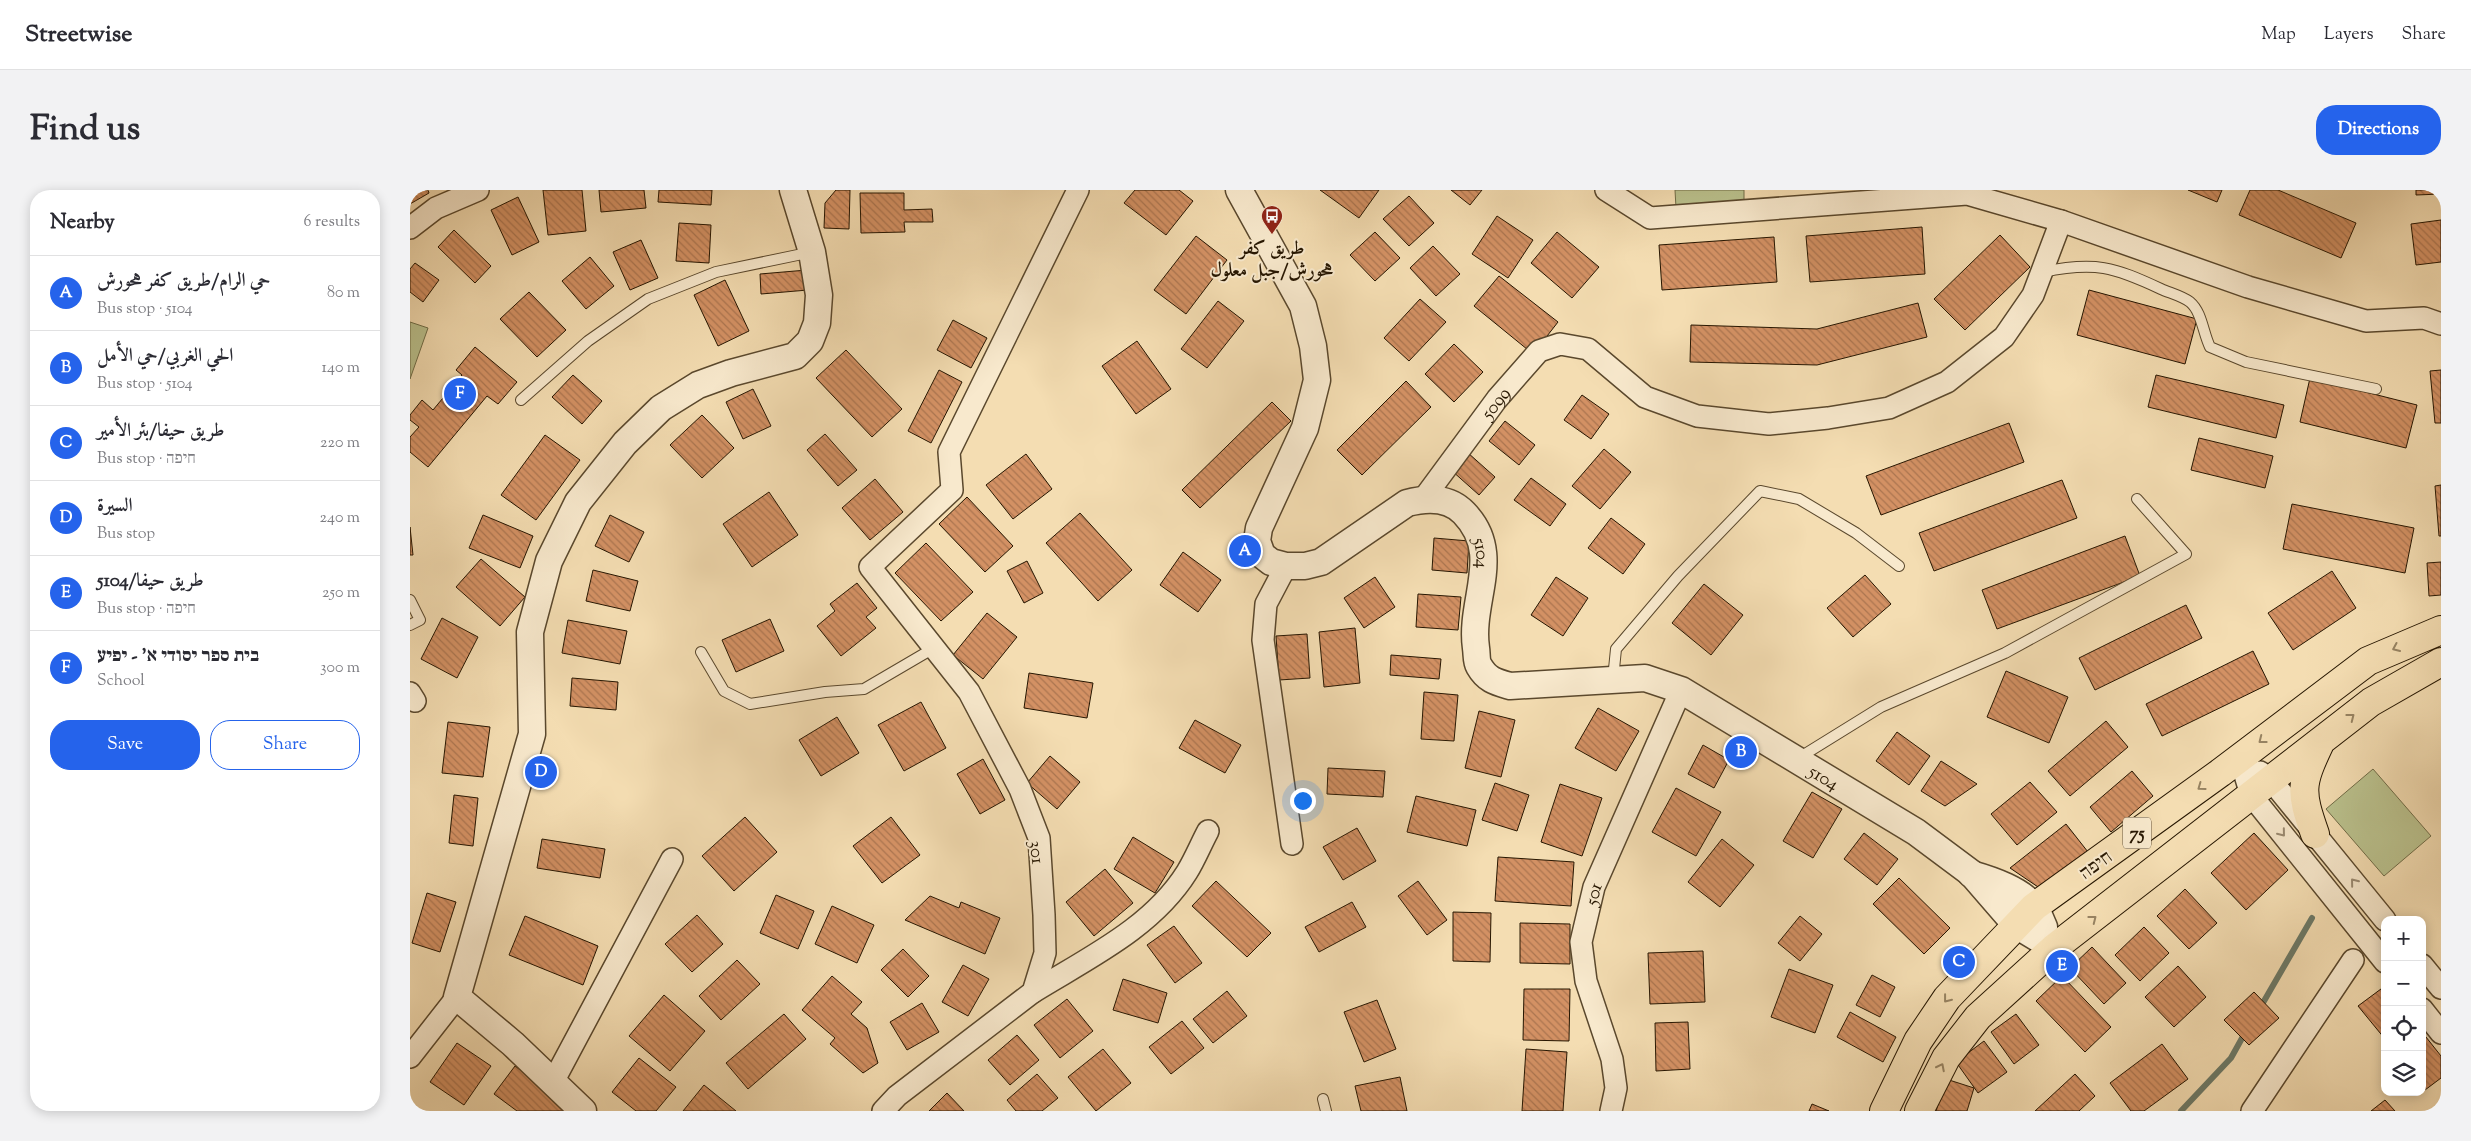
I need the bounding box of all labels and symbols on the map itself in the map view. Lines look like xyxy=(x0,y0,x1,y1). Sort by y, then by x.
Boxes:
bus stop icon: طريق كفر هحورش/جبل معلول xyxy=(1260,204,1284,235)
place label: طريق كفر هحورش/جبل معلول xyxy=(1210,236,1334,285)
pin: F xyxy=(444,375,476,413)
street label: 5099 xyxy=(1475,382,1518,427)
pin: A xyxy=(1229,532,1261,570)
street label: 5104 xyxy=(1464,533,1495,569)
one-way arrow xyxy=(2392,642,2401,653)
one-way arrow xyxy=(2345,715,2354,723)
pin: B xyxy=(1725,733,1757,771)
one-way arrow xyxy=(2259,734,2268,742)
pin: D xyxy=(525,753,557,791)
street label: 5104 xyxy=(1802,759,1844,799)
one-way arrow xyxy=(2197,781,2207,790)
your location xyxy=(1290,788,1316,814)
road number: 75 xyxy=(2123,818,2151,848)
one-way arrow xyxy=(2276,828,2285,837)
street label: 301 xyxy=(1021,839,1050,866)
street label: חיפה xyxy=(2074,845,2119,887)
street label: 501 xyxy=(1579,878,1611,909)
one-way arrow xyxy=(2352,879,2360,888)
one-way arrow xyxy=(2087,916,2096,924)
pin: C xyxy=(1943,943,1975,981)
pin: E xyxy=(2046,947,2078,985)
one-way arrow xyxy=(1944,993,1953,1003)
one-way arrow xyxy=(1935,1064,1945,1073)

